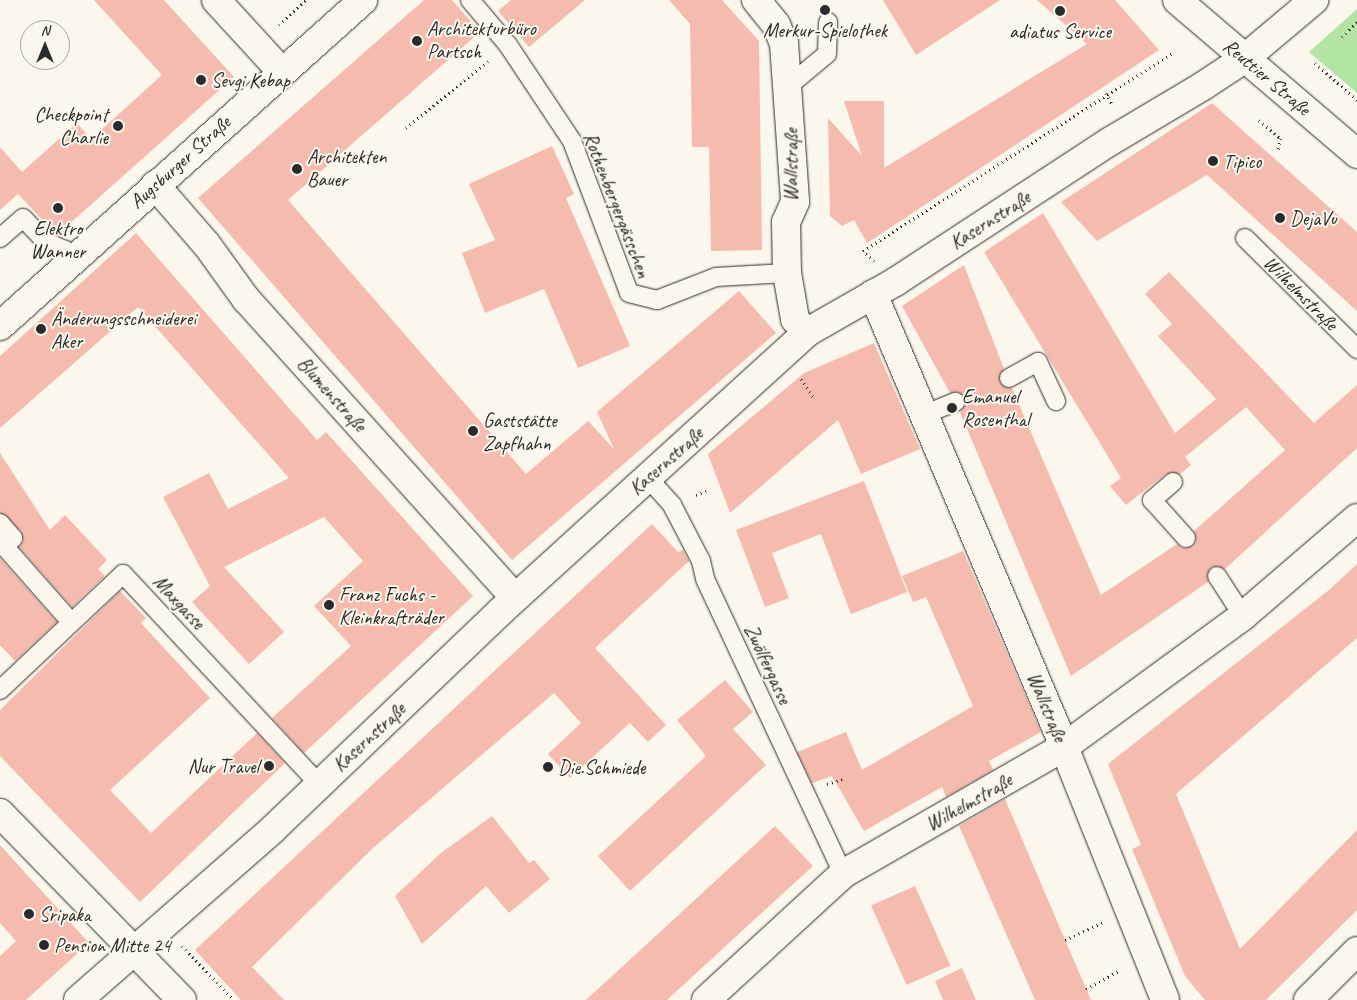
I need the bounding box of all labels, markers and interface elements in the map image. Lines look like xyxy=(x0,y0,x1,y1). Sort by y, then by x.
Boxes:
marker: Merkur-Spielothek xyxy=(819,4,831,16)
marker: adiatus Service xyxy=(1054,5,1066,17)
place label: Architekturbüro Partsch xyxy=(427,17,536,64)
place label: Merkur-Spielothek xyxy=(763,18,887,42)
place label: adiatus Service xyxy=(1009,19,1111,43)
north arrow xyxy=(20,20,70,70)
text: N xyxy=(41,22,49,39)
street label: Reuttier Straße xyxy=(1218,33,1316,121)
marker: Architekturbüro Partsch xyxy=(411,35,423,47)
place label: Sevgi Kebap xyxy=(211,68,289,92)
marker: Sevgi Kebap xyxy=(195,74,207,86)
place label: Checkpoint Charlie xyxy=(34,102,108,149)
street label: Augsburger Straße xyxy=(125,111,235,213)
marker: Checkpoint Charlie xyxy=(112,120,124,132)
street label: Wallstraße xyxy=(779,128,803,202)
street label: Rothenbergergässchen xyxy=(578,129,656,281)
place label: Architekten Bauer xyxy=(307,145,386,192)
place label: Tipico xyxy=(1223,149,1261,173)
marker: Tipico xyxy=(1207,155,1219,167)
marker: Architekten Bauer xyxy=(291,163,303,175)
street label: Kasernstraße xyxy=(945,185,1035,255)
marker: Elektro Wanner xyxy=(52,202,64,214)
place label: DejaVu xyxy=(1290,206,1337,230)
marker: DejaVu xyxy=(1274,212,1286,224)
place label: Elektro Wanner xyxy=(31,216,85,263)
street label: Wilhelmstraße xyxy=(1259,251,1343,335)
place label: Änderungsschneiderei Aker xyxy=(51,306,196,353)
marker: Änderungsschneiderei Aker xyxy=(35,323,47,335)
street label: Blumenstraße xyxy=(292,352,372,436)
place label: Emanuel Rosenthal xyxy=(962,384,1029,431)
marker: Emanuel Rosenthal xyxy=(946,402,958,414)
place label: Gaststätte Zapfhahn xyxy=(483,408,557,455)
street label: Kasernstraße xyxy=(624,422,708,500)
marker: Gaststätte Zapfhahn xyxy=(467,425,479,437)
street label: Maxgasse xyxy=(148,570,210,634)
place label: Franz Fuchs - Kleinkrafträder xyxy=(339,582,444,629)
marker: Franz Fuchs - Kleinkrafträder xyxy=(323,599,335,611)
street label: Zwölfergasse xyxy=(739,620,797,708)
street label: Wallstraße xyxy=(1022,669,1072,745)
street label: Kasernstraße xyxy=(328,697,410,777)
place label: Nur Travel xyxy=(188,754,259,778)
place label: Die.Schmiede xyxy=(558,755,645,779)
marker: Nur Travel xyxy=(263,760,275,772)
marker: Die.Schmiede xyxy=(542,761,554,773)
street label: Wilhelmstraße xyxy=(922,768,1016,836)
place label: Sripaka xyxy=(39,902,91,926)
marker: Sripaka xyxy=(23,908,35,920)
place label: Pension Mitte 24 xyxy=(54,933,171,957)
marker: Pension Mitte 24 xyxy=(38,939,50,951)

